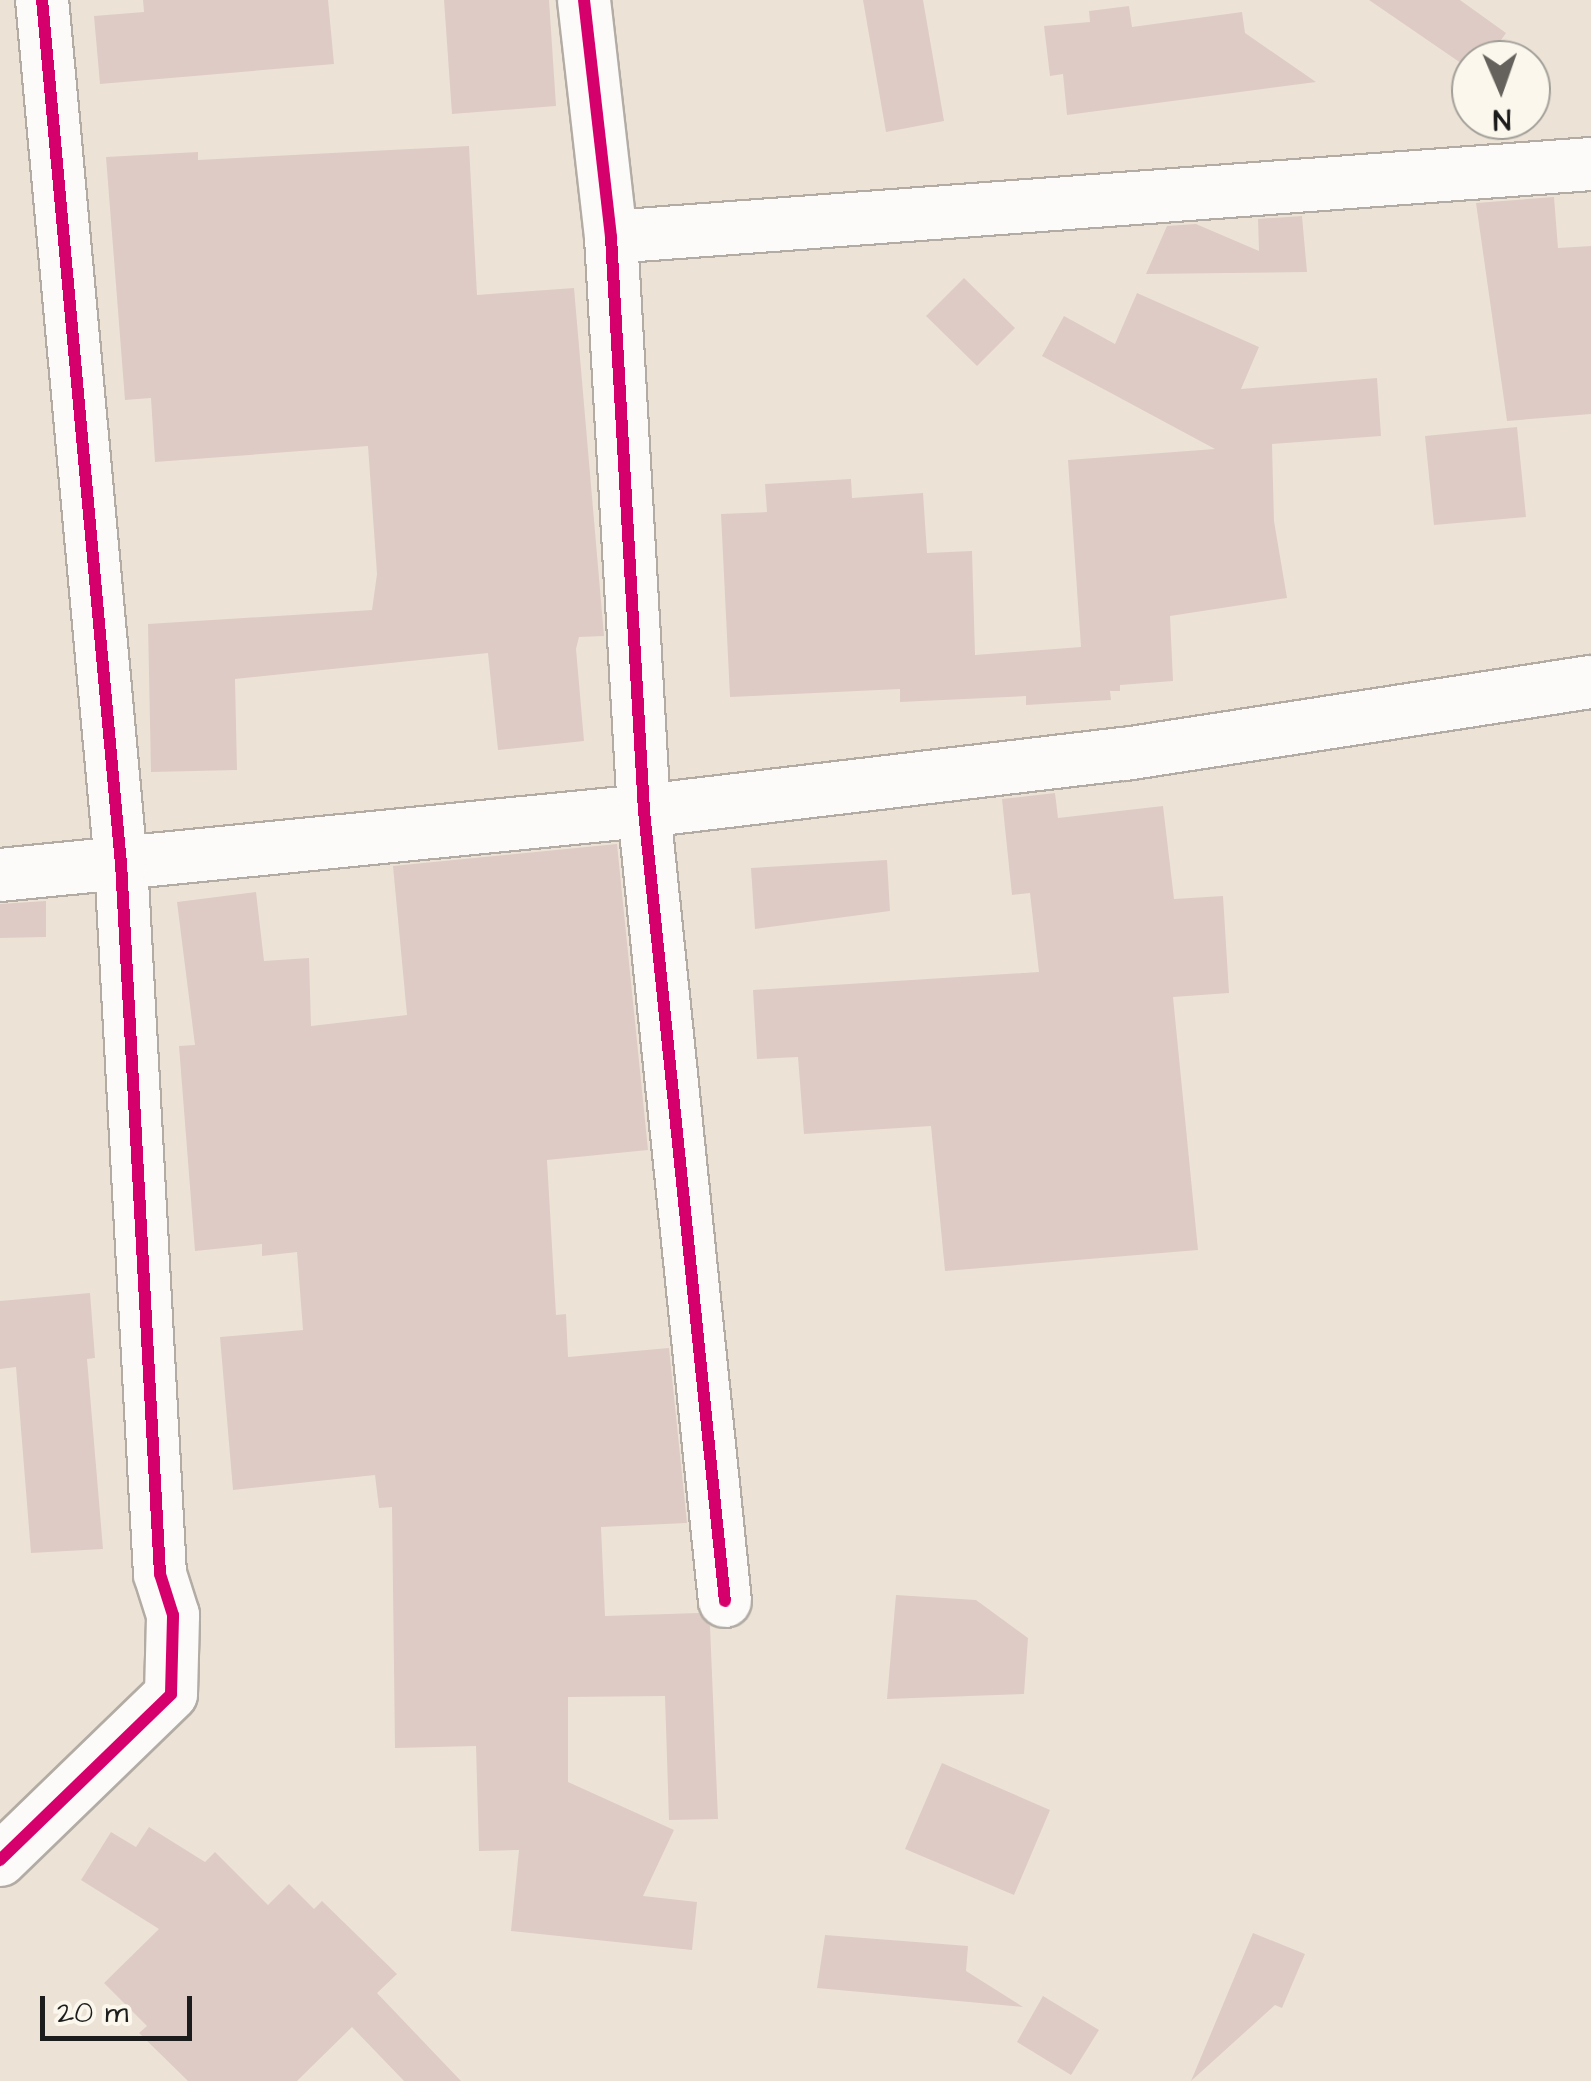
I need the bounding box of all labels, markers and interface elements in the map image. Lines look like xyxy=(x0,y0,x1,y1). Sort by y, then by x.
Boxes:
north arrow xyxy=(1451,40,1551,140)
text: N xyxy=(1493,99,1511,138)
scale bar xyxy=(45,1976,198,2038)
text: 20 m xyxy=(57,1992,128,2034)

